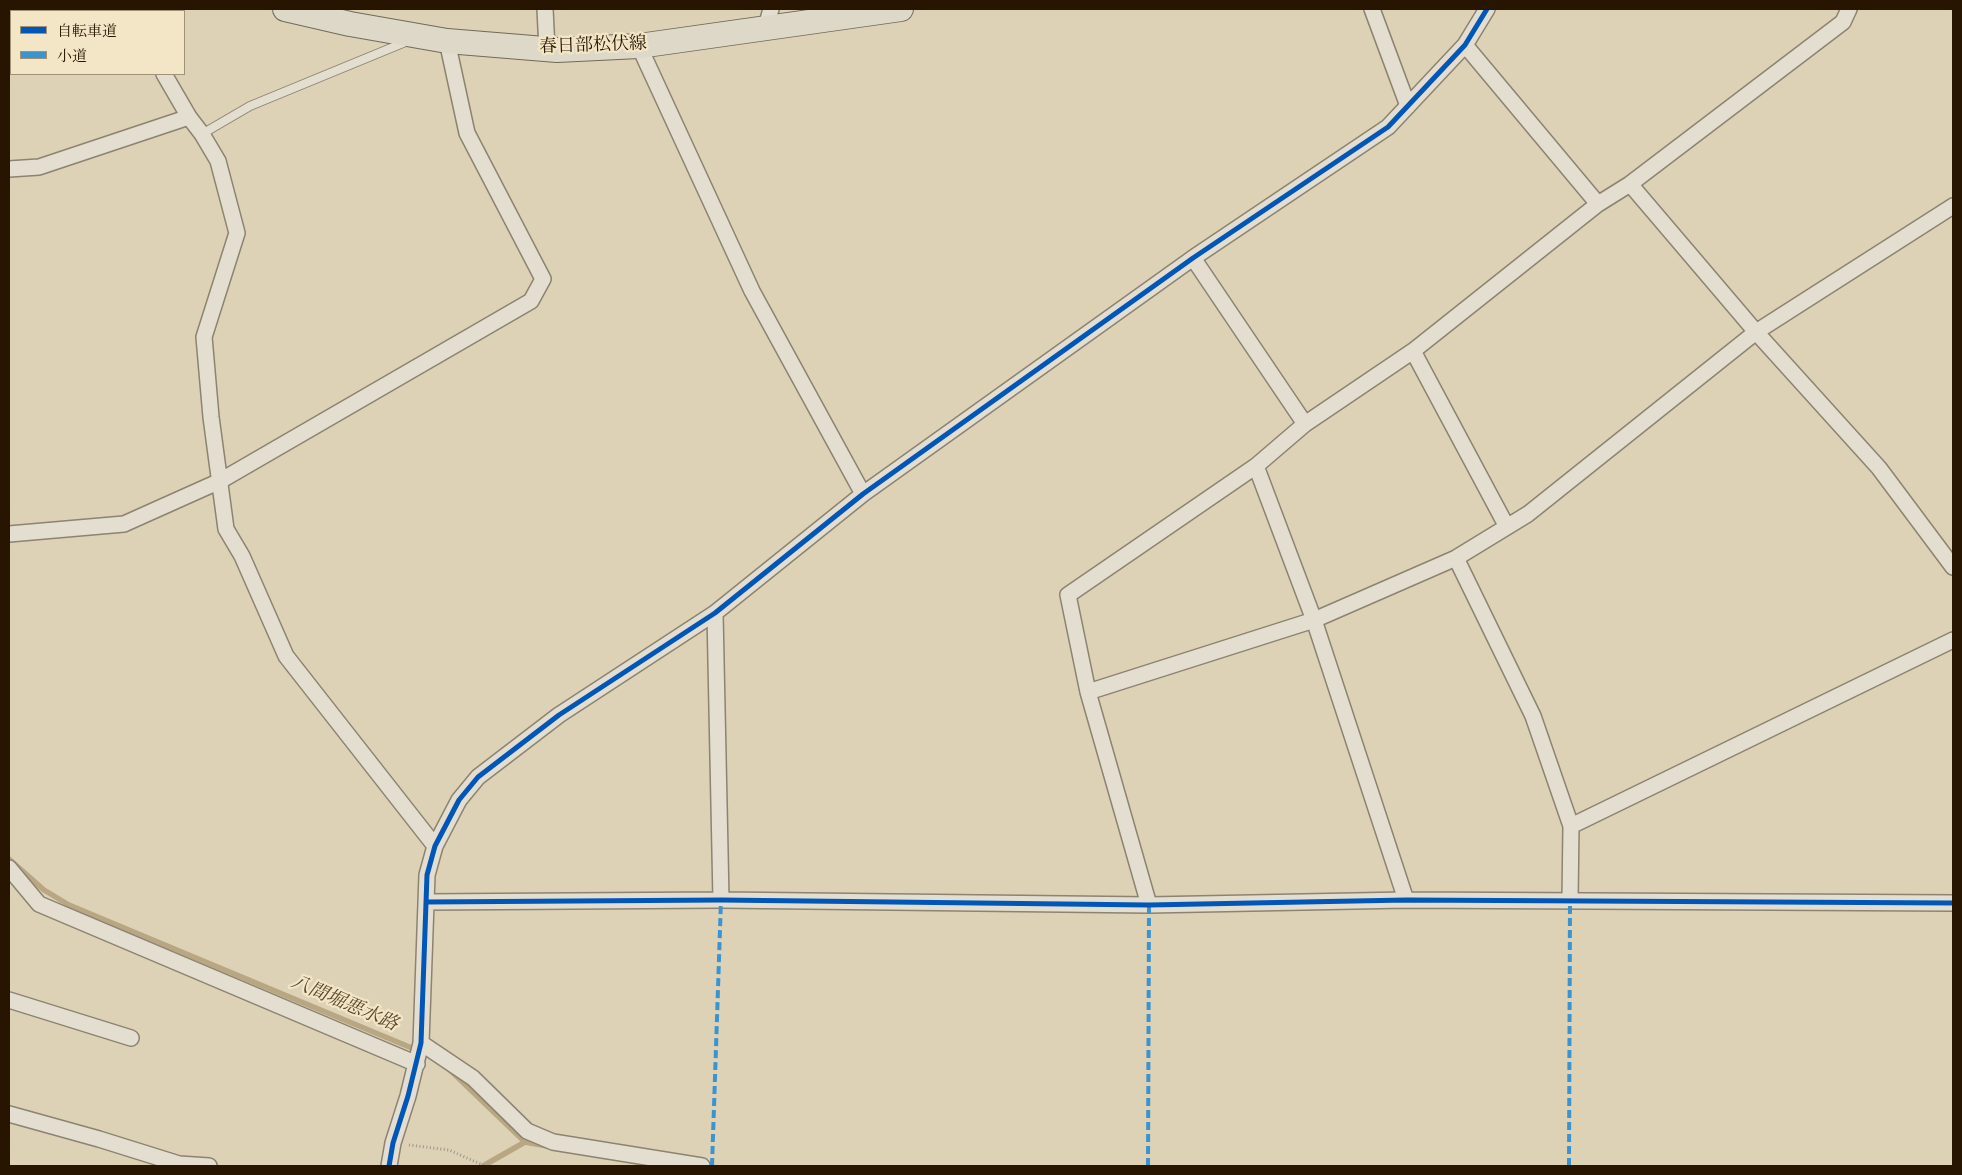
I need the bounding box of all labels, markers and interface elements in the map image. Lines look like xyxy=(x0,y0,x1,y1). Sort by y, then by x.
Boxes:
legend xyxy=(10,10,185,75)
text: 自転車道 xyxy=(57,21,117,41)
street label: 春日部松伏線 xyxy=(539,33,647,59)
text: 小道 xyxy=(57,46,87,66)
water label: 八間堀悪水路 xyxy=(287,971,401,1037)

